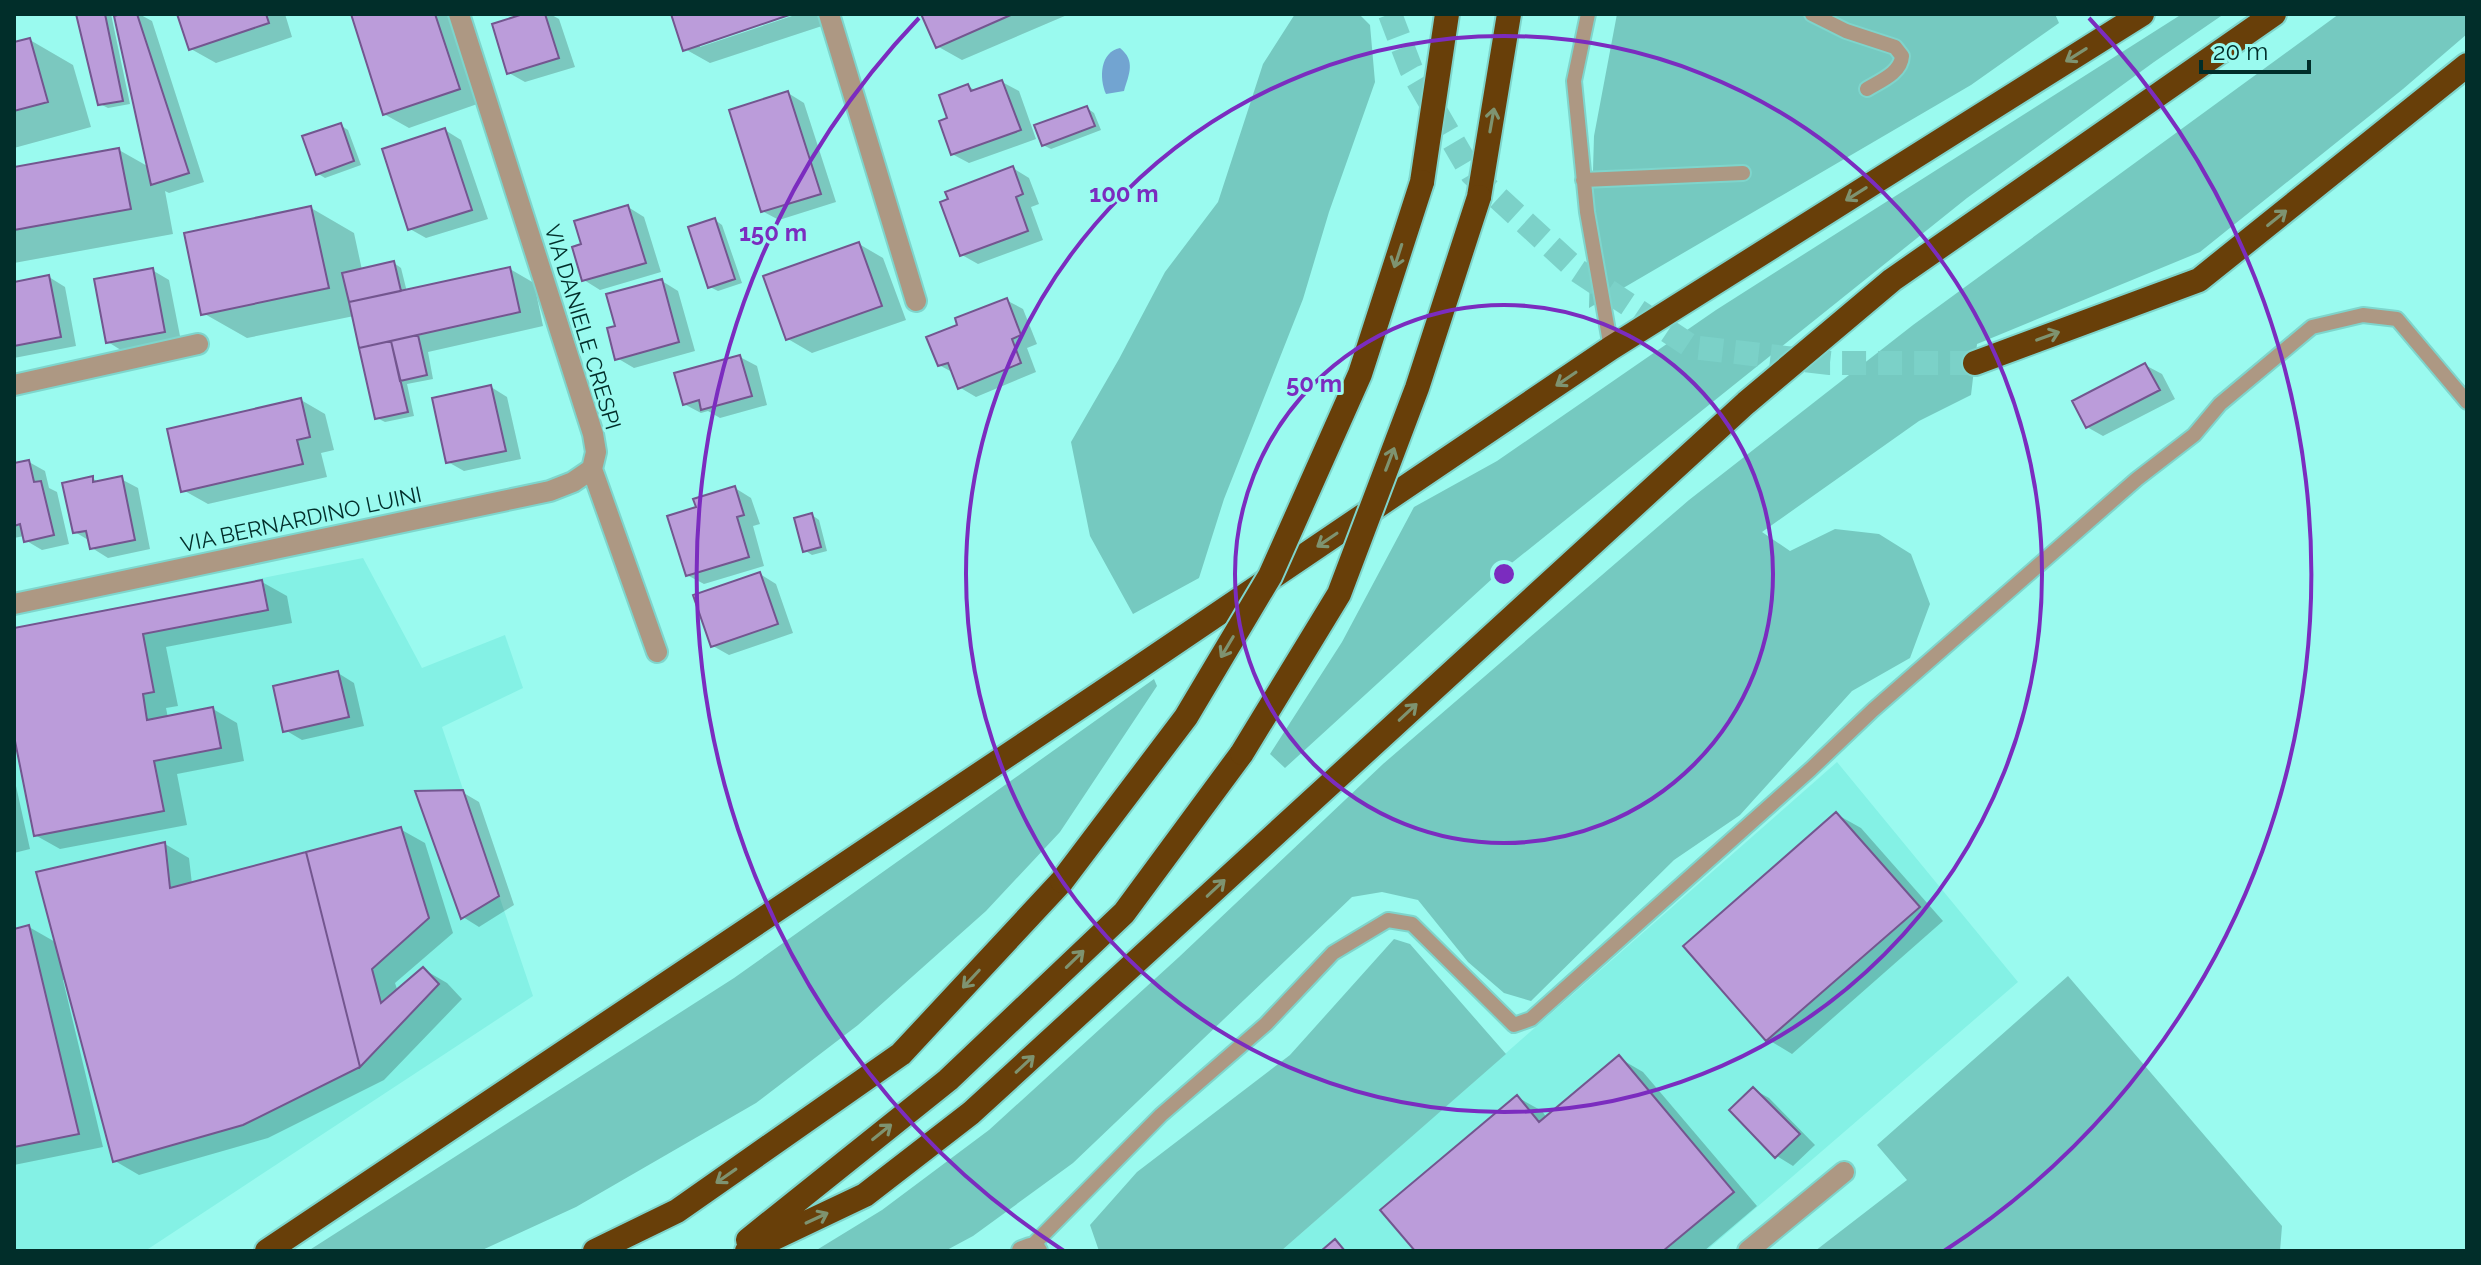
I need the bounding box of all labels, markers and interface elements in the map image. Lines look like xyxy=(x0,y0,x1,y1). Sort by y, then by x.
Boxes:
scale bar xyxy=(2201,24,2309,74)
text: 20 m xyxy=(2213,37,2268,66)
one-way arrow xyxy=(2065,48,2088,64)
one-way arrow xyxy=(1485,108,1500,133)
text: 100 m xyxy=(1089,179,1159,208)
one-way arrow xyxy=(1845,186,1868,202)
one-way arrow xyxy=(2266,209,2286,227)
text: 150 m xyxy=(739,218,807,247)
street label: VIA DANIELE CRESPI xyxy=(539,221,627,433)
one-way arrow xyxy=(1390,243,1405,269)
one-way arrow xyxy=(2036,328,2060,342)
text: 50 m xyxy=(1286,369,1342,398)
one-way arrow xyxy=(1555,370,1577,387)
one-way arrow xyxy=(1384,448,1398,472)
street label: VIA BERNARDINO LUINI xyxy=(178,481,424,557)
one-way arrow xyxy=(1317,532,1339,548)
centre of rings xyxy=(1490,560,1518,588)
one-way arrow xyxy=(1219,635,1235,658)
one-way arrow xyxy=(1397,703,1417,721)
one-way arrow xyxy=(1206,879,1226,897)
one-way arrow xyxy=(1065,950,1085,969)
one-way arrow xyxy=(961,969,980,989)
one-way arrow xyxy=(1014,1055,1034,1073)
one-way arrow xyxy=(871,1124,892,1141)
one-way arrow xyxy=(716,1168,738,1185)
one-way arrow xyxy=(805,1210,829,1225)

